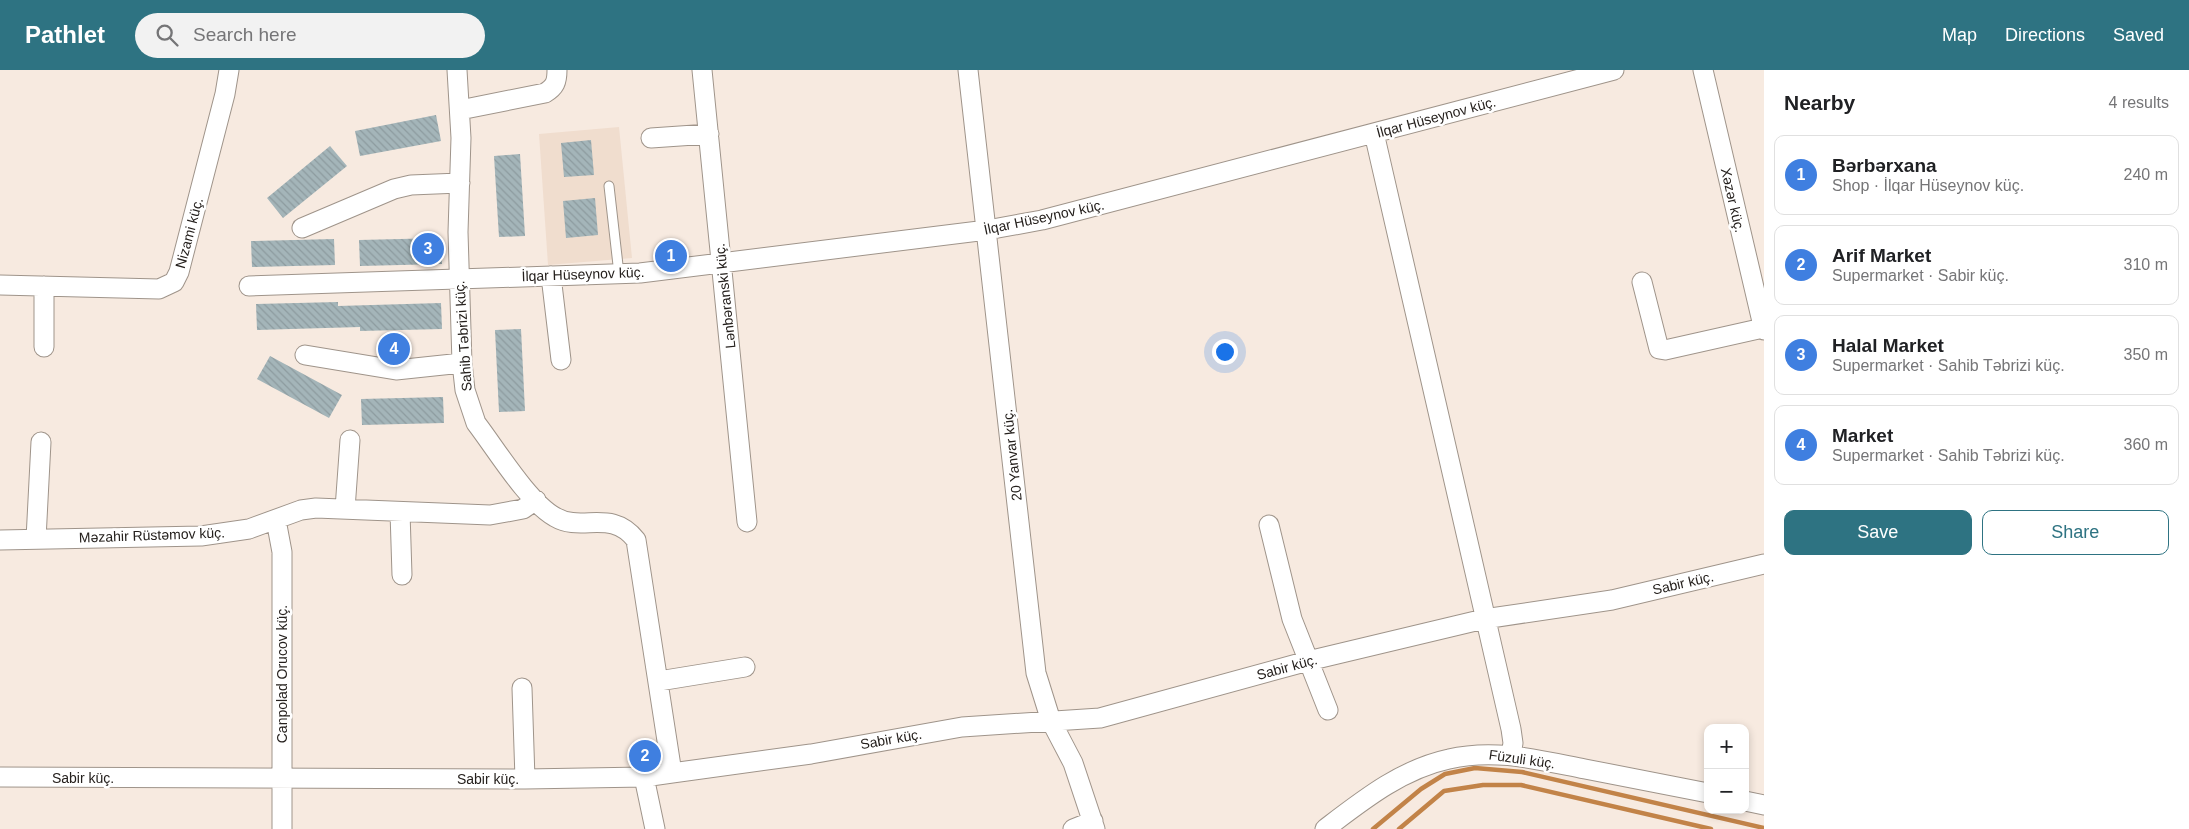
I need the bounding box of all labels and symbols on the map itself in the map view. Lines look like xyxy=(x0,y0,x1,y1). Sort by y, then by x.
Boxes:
street label: İlqar Hüseynov küç. xyxy=(1374,92,1497,141)
street label: Xəzər küç. xyxy=(1718,166,1748,234)
street label: İlqar Hüseynov küç. xyxy=(982,195,1106,238)
street label: Nizami küç. xyxy=(172,196,206,270)
pin: 3 xyxy=(412,230,444,268)
pin: 1 xyxy=(655,237,687,275)
street label: Lənbəranski küç. xyxy=(712,243,738,349)
street label: İlqar Hüseynov küç. xyxy=(521,263,645,284)
street label: Sahib Təbrizi küç. xyxy=(451,280,475,392)
pin: 4 xyxy=(378,330,410,368)
your location xyxy=(1212,339,1238,365)
street label: 20 Yanvar küç. xyxy=(999,408,1025,502)
street label: Məzahir Rüstəmov küç. xyxy=(79,524,225,546)
street label: Sabir küç. xyxy=(1651,568,1715,598)
street label: Canpolad Orucov küç. xyxy=(274,605,290,743)
street label: Sabir küç. xyxy=(1255,651,1319,683)
street label: Sabir küç. xyxy=(859,726,923,752)
pin: 2 xyxy=(629,737,661,775)
street label: Füzuli küç. xyxy=(1488,746,1556,772)
street label: Sabir küç. xyxy=(52,770,114,786)
street label: Sabir küç. xyxy=(457,771,519,787)

